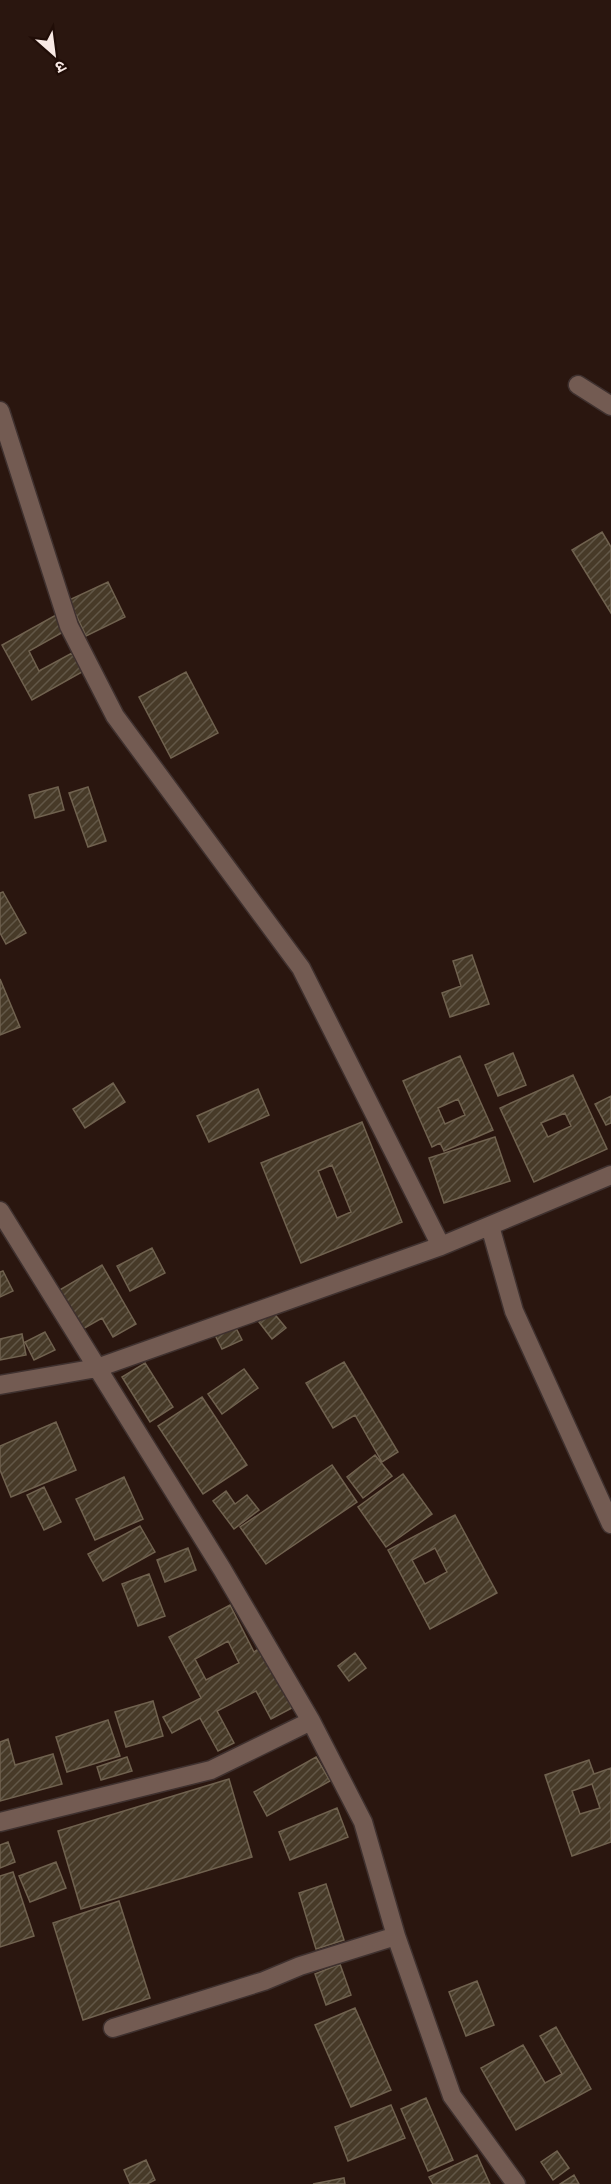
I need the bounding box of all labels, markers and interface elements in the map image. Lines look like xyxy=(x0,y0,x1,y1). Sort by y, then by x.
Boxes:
north arrow xyxy=(24,24,84,84)
text: उ xyxy=(52,56,69,78)

